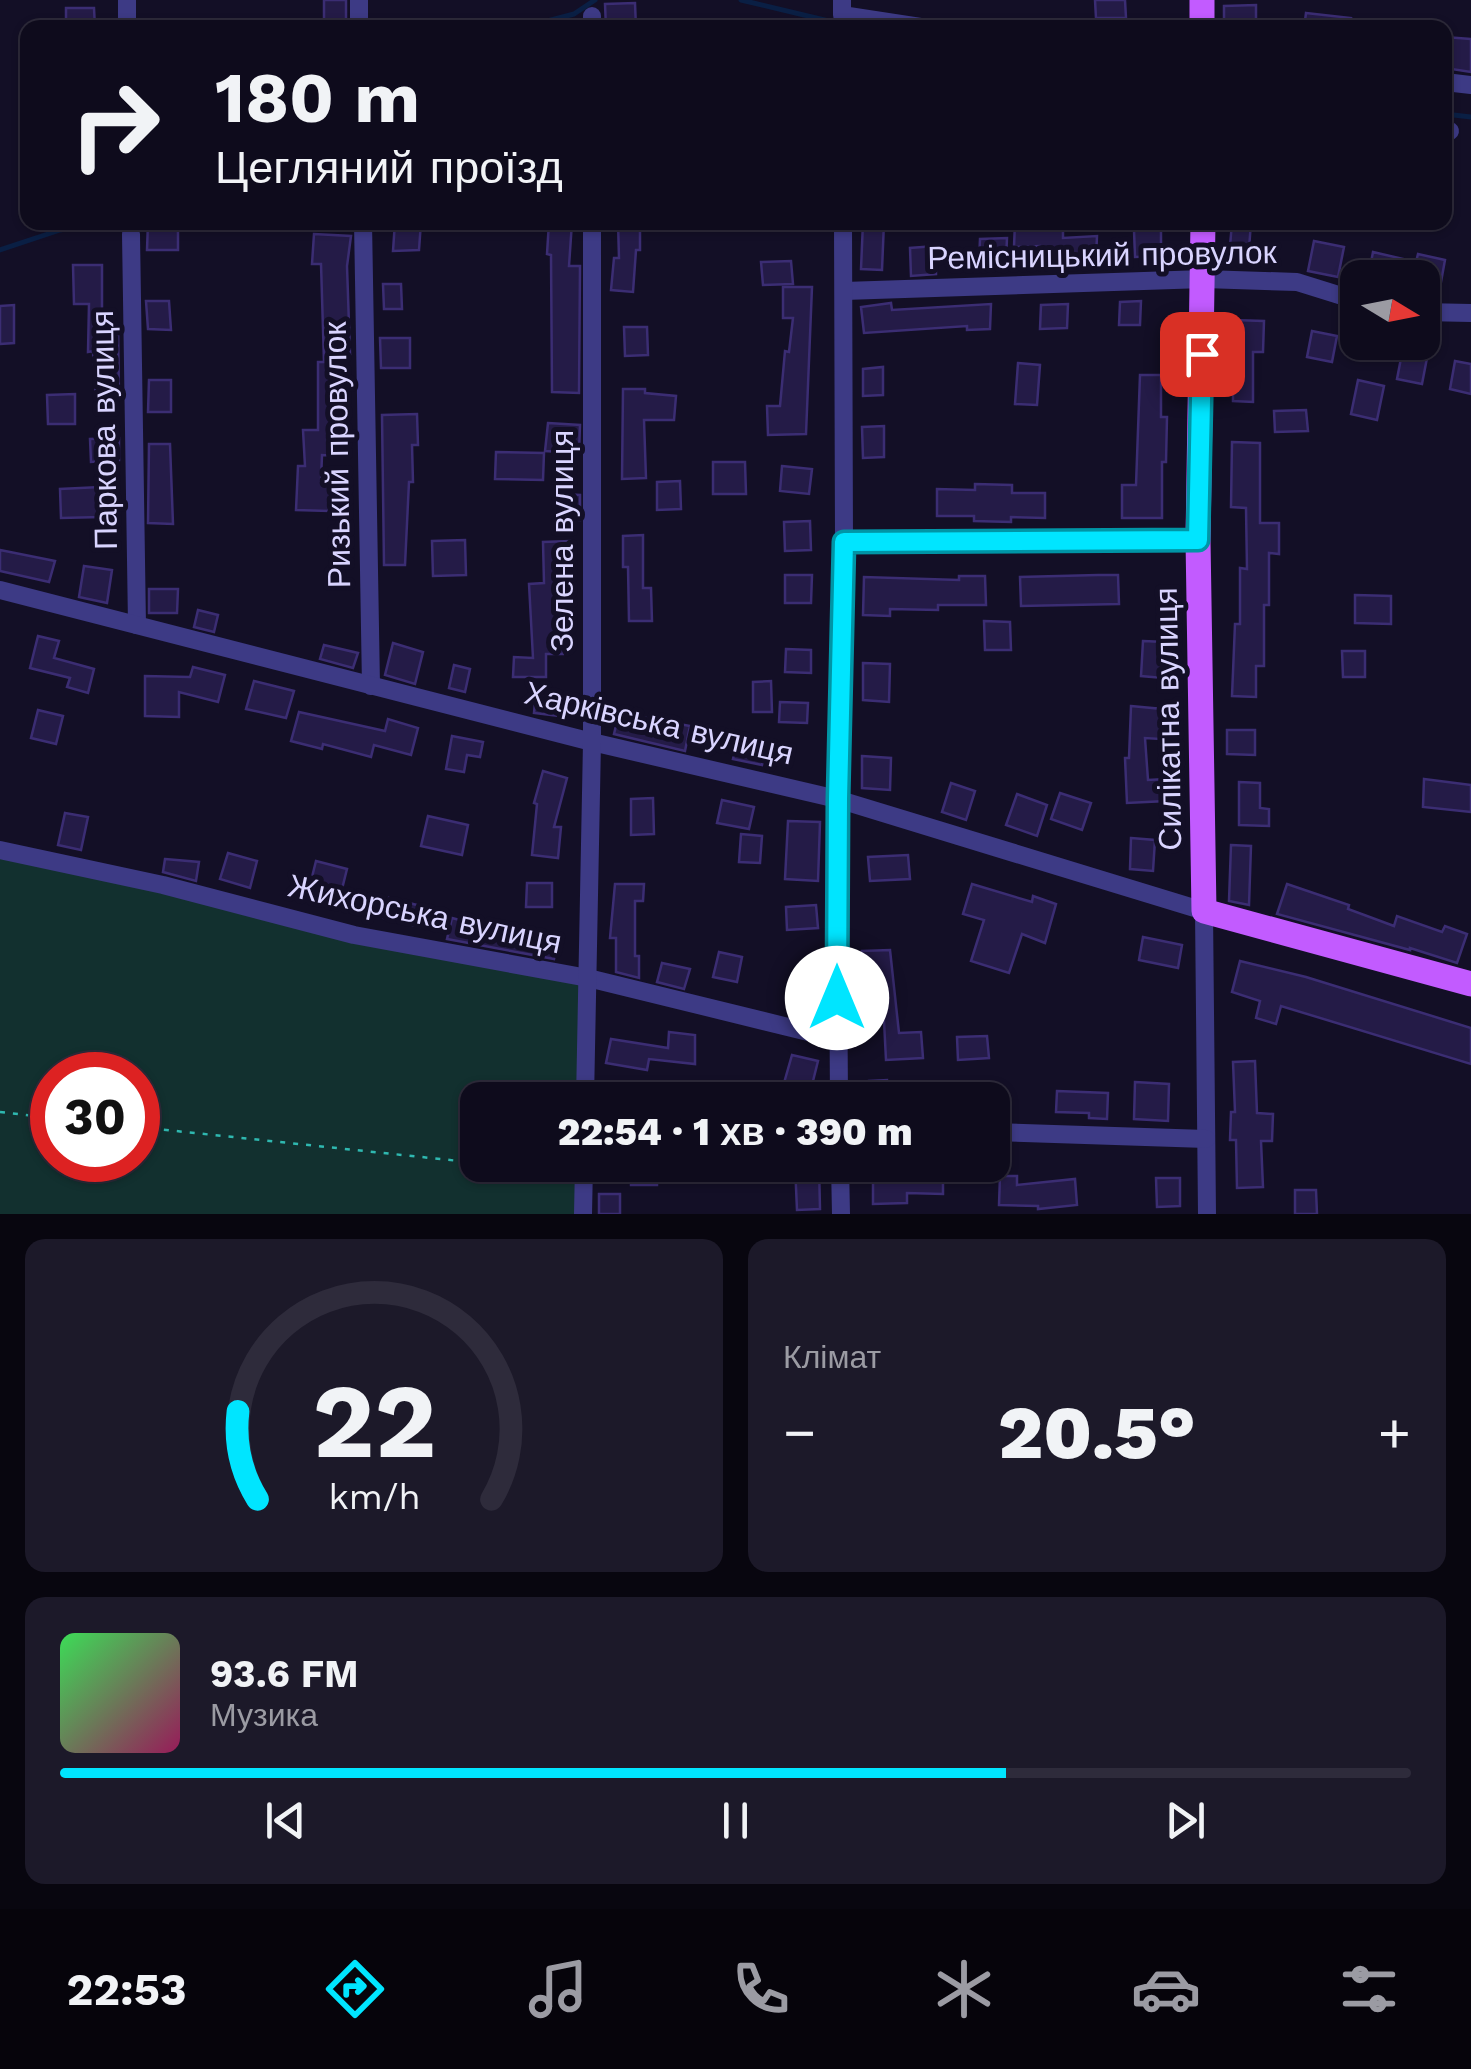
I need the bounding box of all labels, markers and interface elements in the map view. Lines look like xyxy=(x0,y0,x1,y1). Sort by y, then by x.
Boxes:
text: 180 m xyxy=(215,57,420,139)
icon: right xyxy=(50,60,180,190)
text: Цегляний проїзд xyxy=(215,141,563,194)
street label: Ремісницький провулок xyxy=(927,233,1278,277)
north arrow xyxy=(1340,260,1440,360)
map controls xyxy=(1340,260,1440,360)
street label: Паркова вулиця xyxy=(83,310,125,550)
pin xyxy=(1160,312,1245,397)
street label: Ризький провулок xyxy=(316,320,358,589)
icon: arrive xyxy=(1175,327,1230,382)
street label: Зелена вулиця xyxy=(543,430,581,652)
street label: Силікатна вулиця xyxy=(1147,587,1189,851)
street label: Харківська вулиця xyxy=(521,674,797,772)
street label: Жихорська вулиця xyxy=(285,866,565,962)
position arrow xyxy=(785,946,889,1050)
speed limit sign: 30 xyxy=(30,1052,160,1182)
text: 22:54 · 1 хв · 390 m xyxy=(557,1110,913,1154)
text: Клімат xyxy=(783,1338,881,1376)
text: 22 xyxy=(312,1360,436,1482)
text: 20.5° xyxy=(998,1388,1196,1476)
text: − xyxy=(783,1400,816,1464)
text: + xyxy=(1378,1400,1411,1464)
text: km/h xyxy=(328,1476,420,1518)
text: 93.6 FM xyxy=(210,1652,359,1696)
text: Музика xyxy=(210,1696,318,1734)
icon: previous xyxy=(258,1793,313,1848)
icon: pause xyxy=(708,1793,763,1848)
icon: next xyxy=(1158,1793,1213,1848)
icon: directions xyxy=(320,1954,390,2024)
icon: music xyxy=(523,1954,593,2024)
icon: phone xyxy=(726,1954,796,2024)
icon: climate xyxy=(929,1954,999,2024)
icon: car xyxy=(1131,1954,1201,2024)
icon: filters xyxy=(1334,1954,1404,2024)
text: 22:53 xyxy=(66,1963,187,2016)

